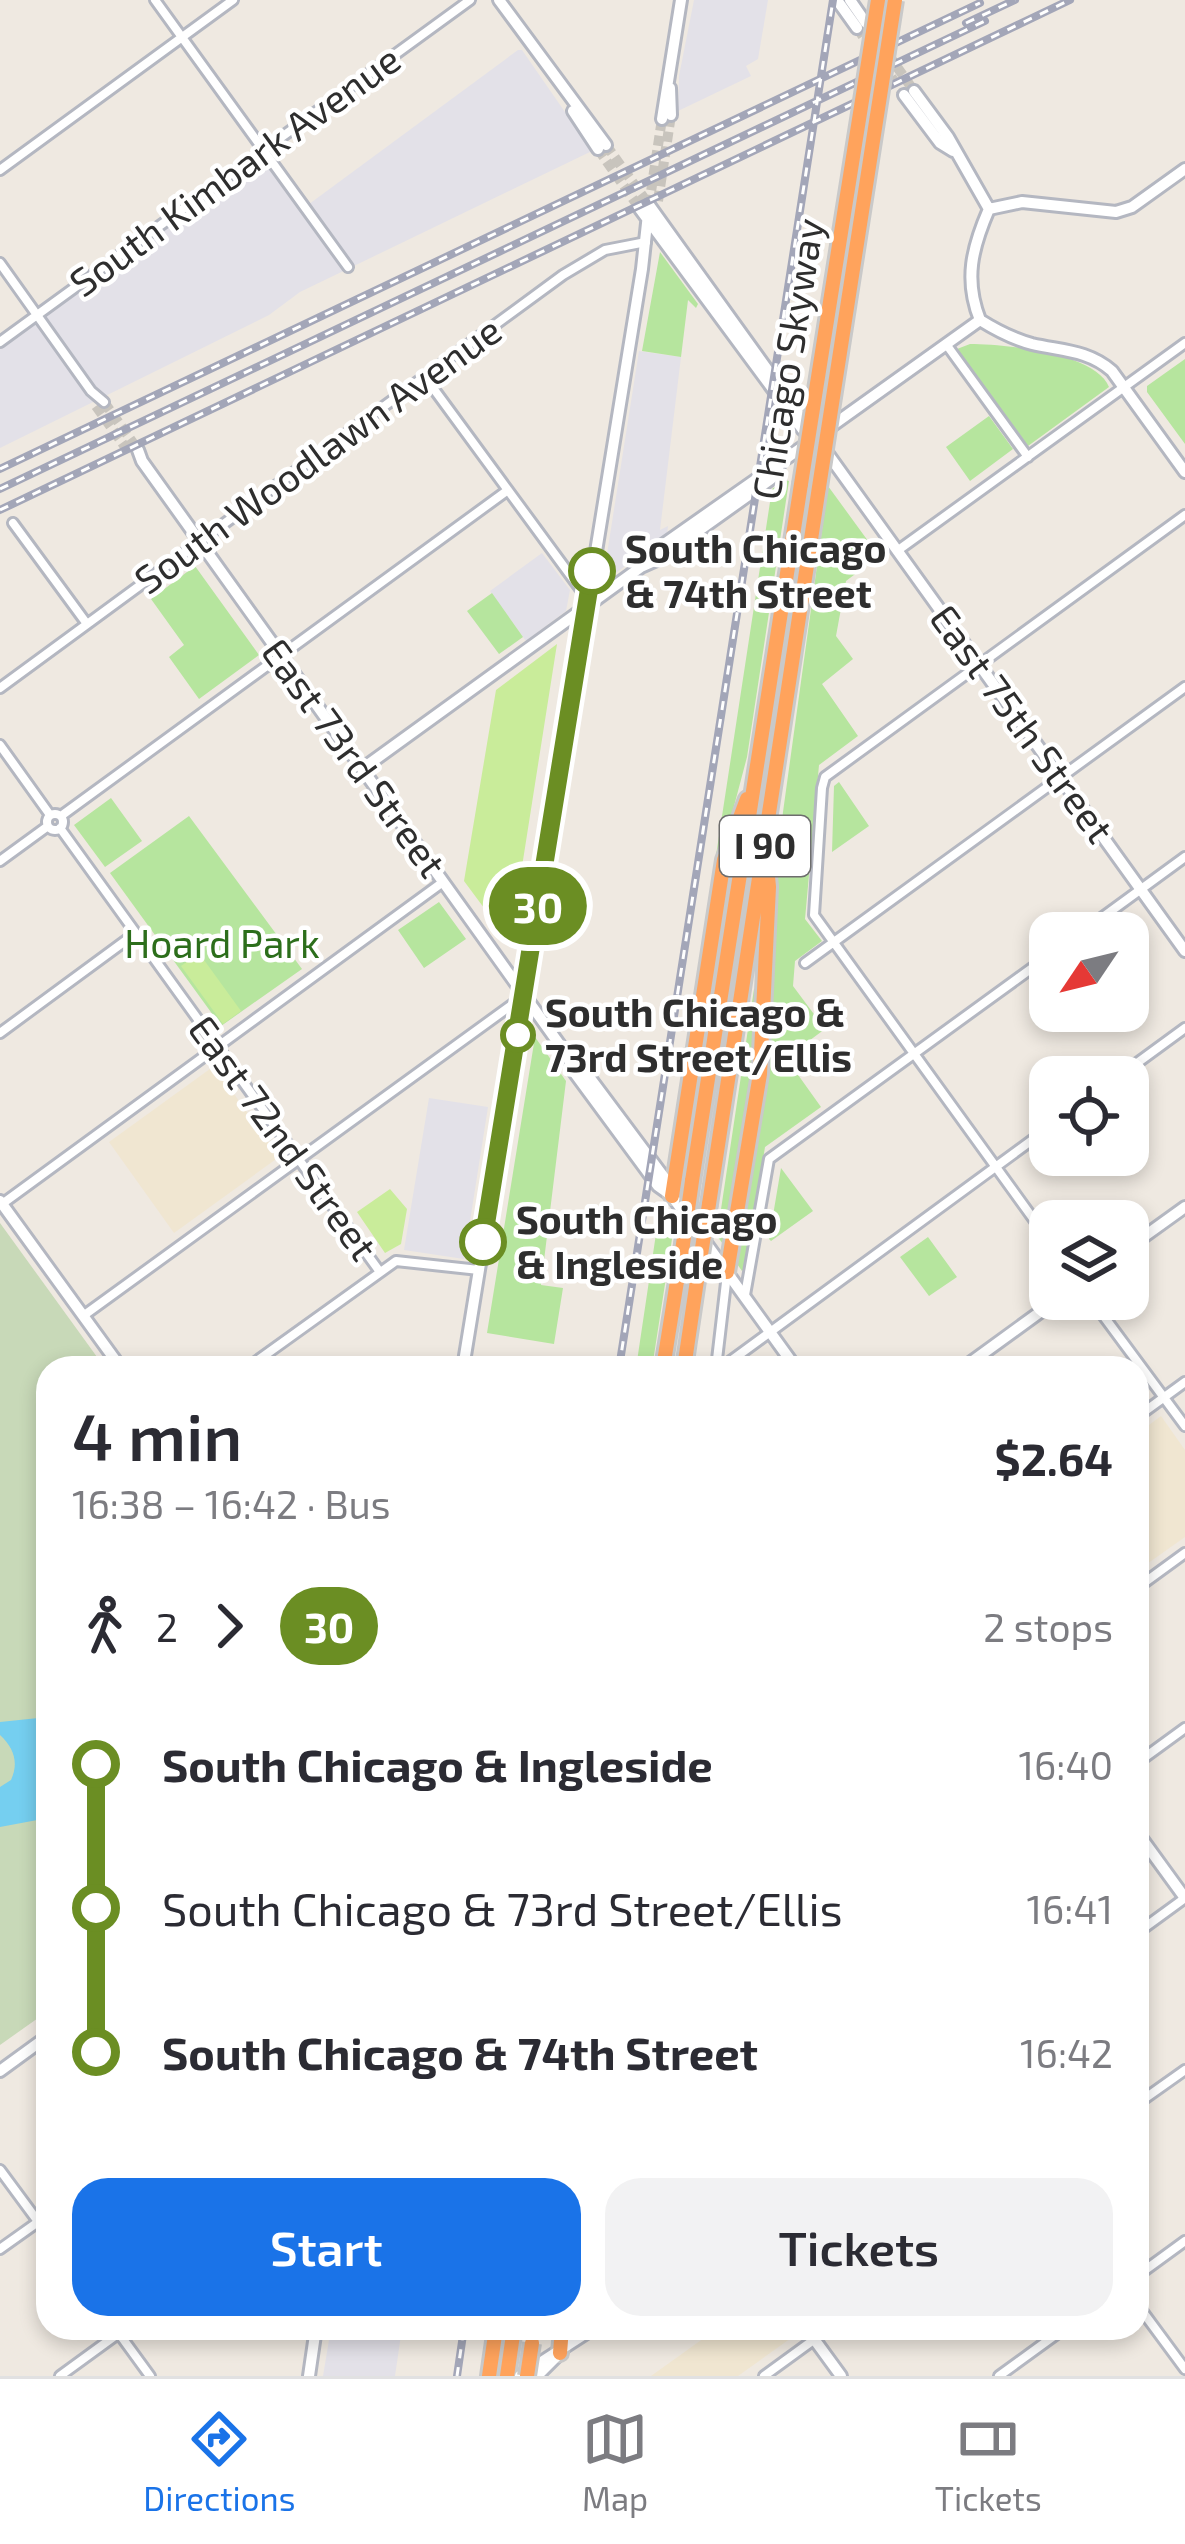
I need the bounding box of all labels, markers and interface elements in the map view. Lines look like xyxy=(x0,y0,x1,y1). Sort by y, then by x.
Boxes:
street label: South Kimbark Avenue xyxy=(60,34,408,305)
street label: Chicago Skyway xyxy=(741,215,832,503)
street label: South Woodlawn Avenue xyxy=(125,305,509,602)
place label: South Chicago & 74th Street xyxy=(625,524,887,616)
marker: South Chicago & 74th Street xyxy=(570,549,614,593)
street label: East 75th Street xyxy=(921,595,1125,851)
street label: East 73rd Street xyxy=(253,629,457,885)
road number: I 90 xyxy=(720,816,810,876)
line badge: 30 xyxy=(484,867,592,945)
text: 30 xyxy=(513,881,563,931)
north arrow xyxy=(1029,912,1149,1032)
map controls xyxy=(1029,912,1149,1320)
park label: Hoard Park xyxy=(124,919,320,966)
place label: South Chicago & 73rd Street/Ellis xyxy=(545,988,852,1080)
street label: East 72nd Street xyxy=(180,1006,389,1268)
marker: South Chicago & 73rd Street/Ellis xyxy=(502,1019,534,1051)
button: locate xyxy=(1029,1056,1149,1176)
place label: South Chicago & Ingleside xyxy=(516,1195,778,1287)
button: layers xyxy=(1029,1200,1149,1320)
marker: South Chicago & Ingleside xyxy=(461,1220,505,1264)
text: 4 min xyxy=(72,1395,242,1474)
text: $2.64 xyxy=(995,1431,1113,1485)
text: 16:38 – 16:42 · Bus xyxy=(72,1480,391,1527)
icon: walk xyxy=(72,1593,138,1659)
icon: forward xyxy=(196,1593,262,1659)
text: 30 xyxy=(304,1601,354,1651)
text: 2 xyxy=(156,1603,178,1650)
text: 2 stops xyxy=(983,1603,1113,1650)
text: South Chicago & Ingleside xyxy=(162,1737,713,1791)
text: 16:40 xyxy=(1018,1741,1113,1788)
text: South Chicago & 73rd Street/Ellis xyxy=(162,1881,843,1935)
text: 16:41 xyxy=(1026,1885,1113,1932)
text: South Chicago & 74th Street xyxy=(162,2025,758,2079)
text: 16:42 xyxy=(1020,2029,1113,2076)
button: Start xyxy=(72,2178,581,2316)
button: Tickets xyxy=(605,2178,1113,2316)
tab: Directions xyxy=(143,2406,295,2518)
tab: Map xyxy=(582,2406,648,2518)
tab: Tickets xyxy=(935,2406,1042,2518)

